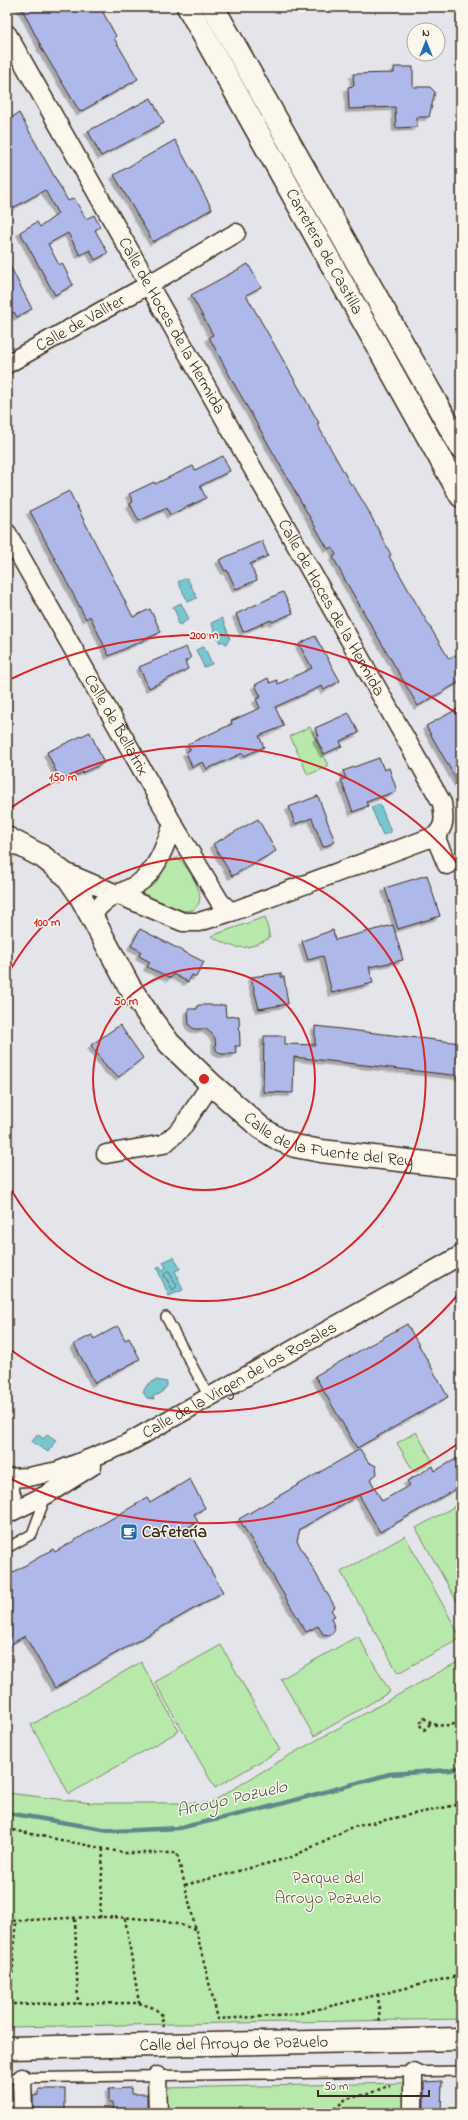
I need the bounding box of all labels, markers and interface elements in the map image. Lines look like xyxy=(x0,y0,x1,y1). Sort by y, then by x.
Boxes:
north arrow xyxy=(406,22,446,62)
text: N xyxy=(422,25,430,41)
street label: Carretera de Castilla xyxy=(279,184,370,319)
street label: Calle de Hoces de la Hermida xyxy=(112,232,232,419)
street label: Calle de Vallter xyxy=(31,287,130,358)
street label: Calle de Hoces de la Hermida xyxy=(271,514,392,701)
text: 200 m xyxy=(189,627,219,645)
street label: Calle de Bellatrix xyxy=(78,670,155,780)
text: 150 m xyxy=(49,769,78,787)
text: 100 m xyxy=(34,914,61,932)
text: 50 m xyxy=(114,993,139,1011)
centre of rings xyxy=(197,1072,211,1086)
street label: Calle de la Fuente del Rey xyxy=(238,1106,415,1175)
street label: Calle de la Virgen de los Rosales xyxy=(137,1315,341,1445)
place label: Cafetería xyxy=(142,1520,207,1545)
cafe icon: Cafetería xyxy=(119,1522,139,1542)
water label: Arroyo Pozuelo xyxy=(174,1774,291,1825)
park label: Parque del Arroyo Pozuelo xyxy=(275,1866,381,1912)
street label: Calle del Arroyo de Pozuelo xyxy=(139,2029,329,2058)
scale bar xyxy=(318,2072,429,2098)
text: 50 m xyxy=(324,2078,348,2096)

